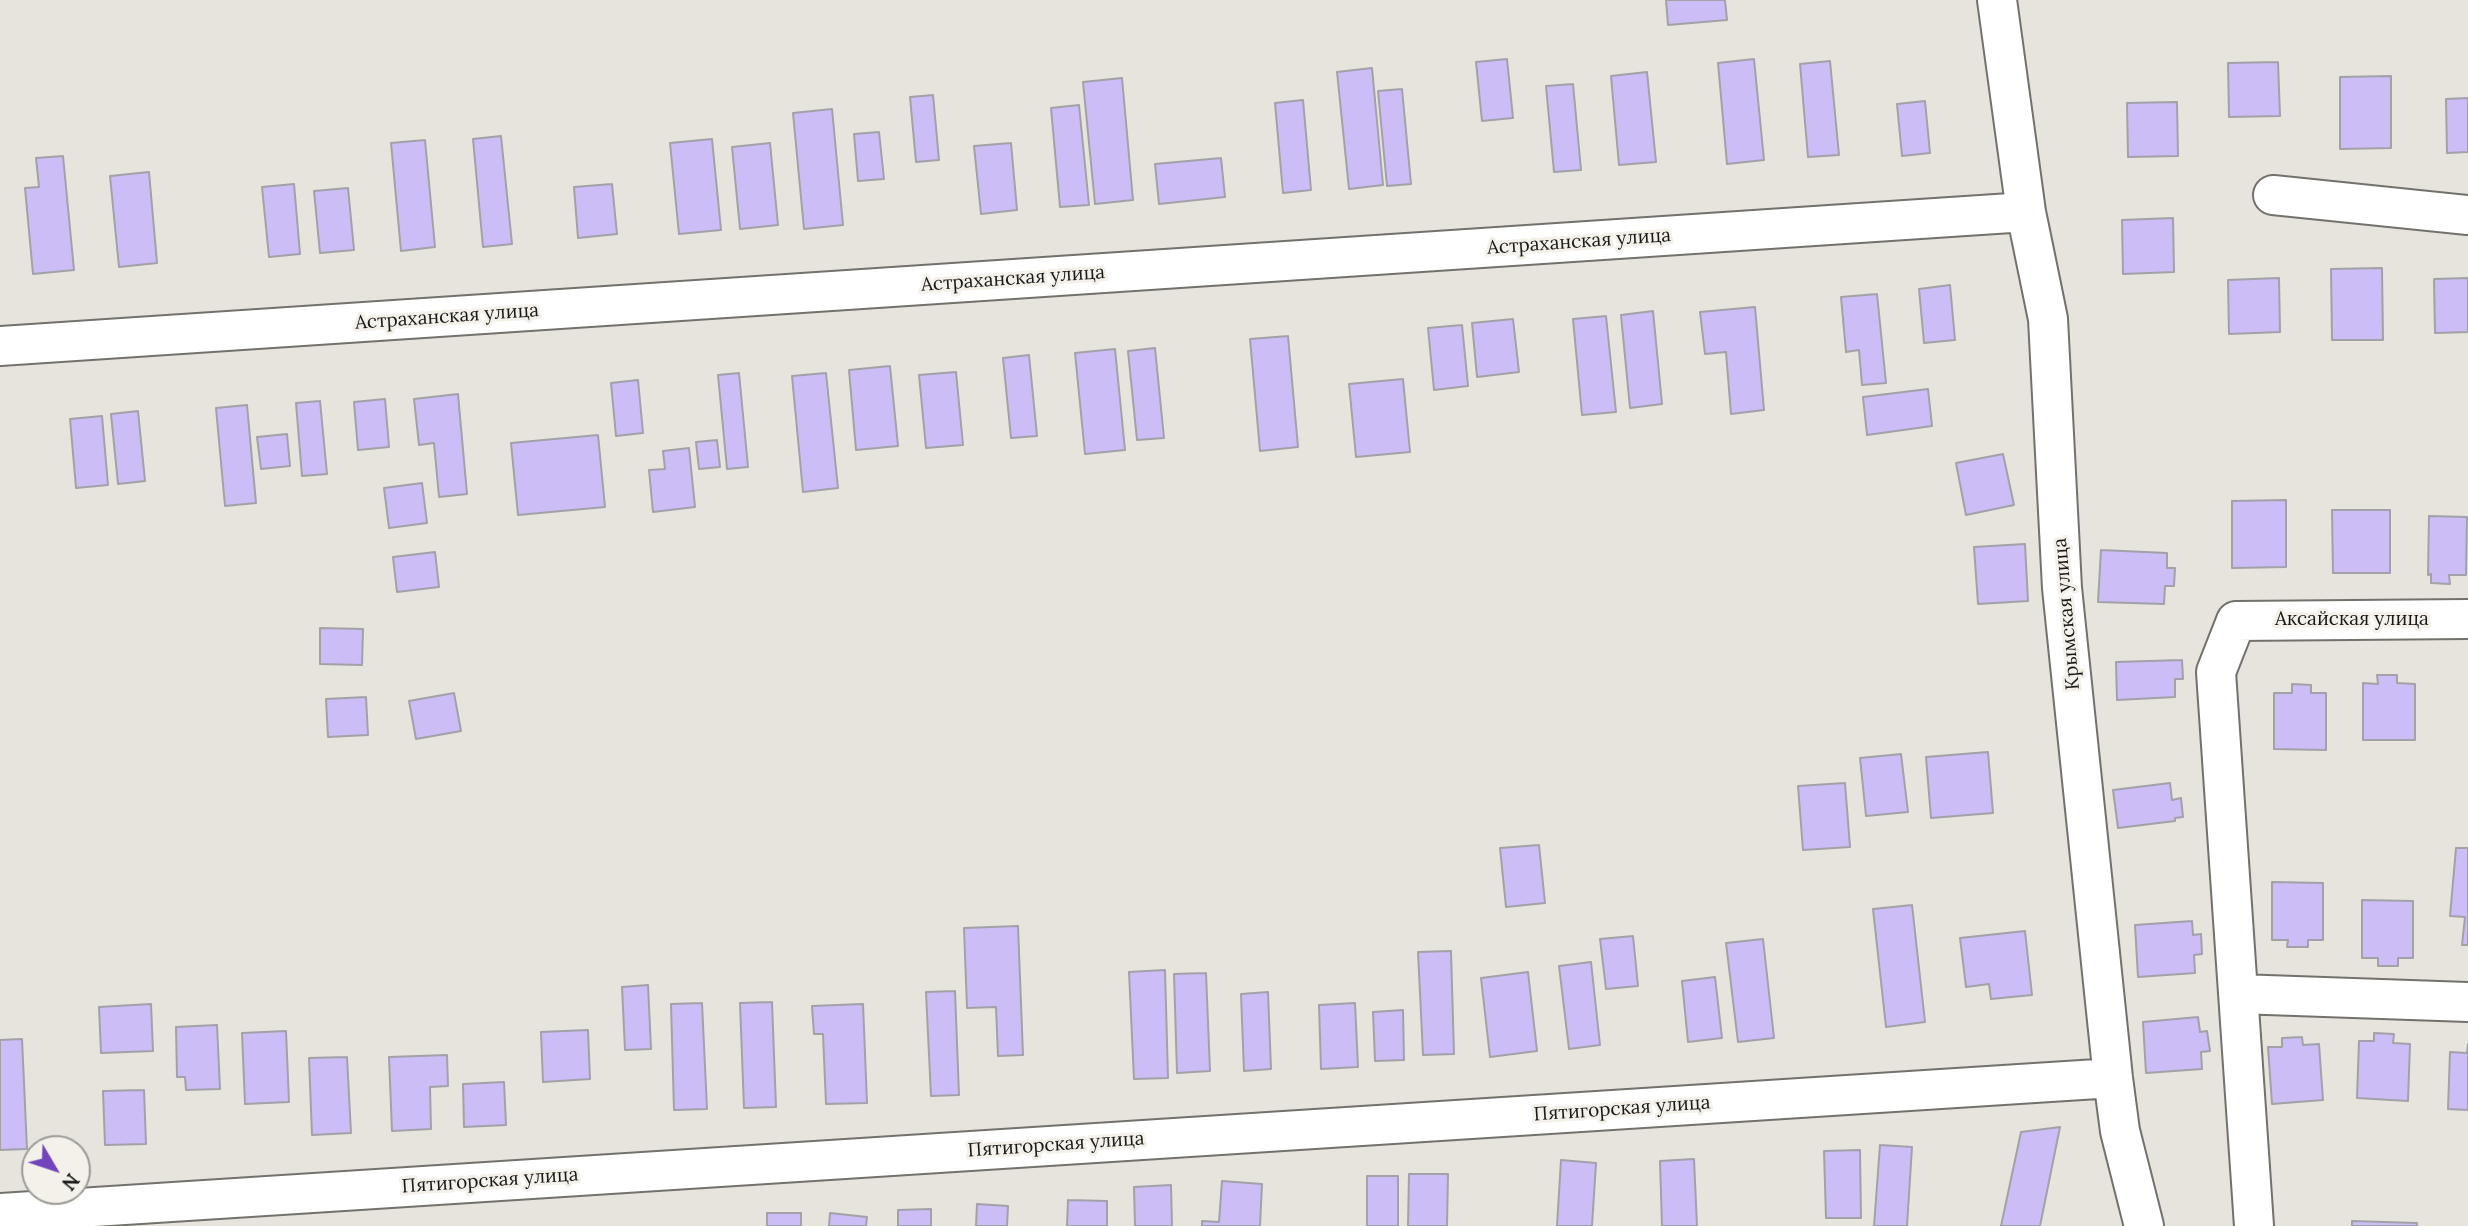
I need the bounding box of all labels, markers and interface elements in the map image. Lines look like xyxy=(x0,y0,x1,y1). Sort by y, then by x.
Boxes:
street label: Астраханская улица xyxy=(1486,224,1672,260)
street label: Астраханская улица xyxy=(920,261,1106,297)
street label: Астраханская улица xyxy=(354,299,540,335)
street label: Крымская улица xyxy=(2049,537,2085,691)
street label: Аксайская улица xyxy=(2275,609,2429,631)
street label: Пятигорская улица xyxy=(1533,1091,1711,1127)
street label: Пятигорская улица xyxy=(967,1127,1145,1163)
north arrow xyxy=(21,1135,91,1205)
street label: Пятигорская улица xyxy=(401,1163,579,1199)
text: N xyxy=(57,1169,85,1195)

